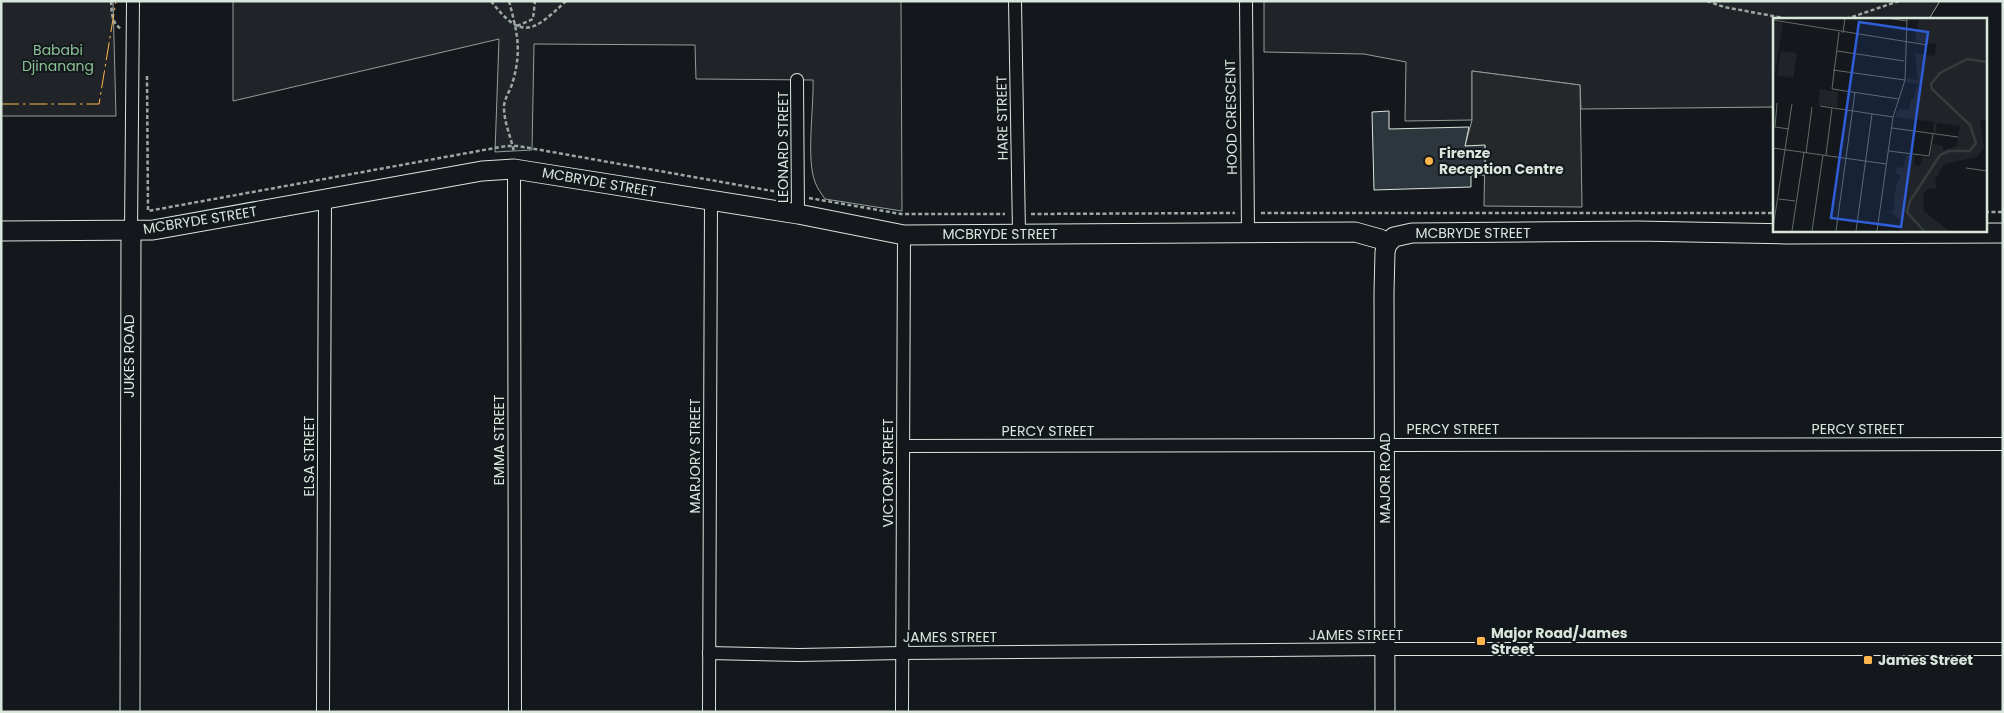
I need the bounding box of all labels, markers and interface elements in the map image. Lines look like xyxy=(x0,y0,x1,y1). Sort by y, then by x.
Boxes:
inset map xyxy=(1773,18,1986,231)
park label: Bababi Djinanang xyxy=(22,40,94,76)
street label: HOOD CRESCENT xyxy=(1220,59,1242,175)
street label: HARE STREET xyxy=(991,75,1013,161)
street label: LEONARD STREET xyxy=(773,91,793,203)
place label: Firenze Reception Centre xyxy=(1439,143,1564,179)
marker: Firenze Reception Centre xyxy=(1423,155,1435,167)
street label: MCBRYDE STREET xyxy=(541,162,658,202)
street label: MCBRYDE STREET xyxy=(142,201,259,239)
street label: MCBRYDE STREET xyxy=(1415,223,1531,243)
street label: MCBRYDE STREET xyxy=(942,224,1058,244)
street label: JUKES ROAD xyxy=(119,314,139,398)
street label: EMMA STREET xyxy=(489,394,509,485)
street label: MARJORY STREET xyxy=(685,398,705,514)
street label: ELSA STREET xyxy=(299,415,319,496)
street label: VICTORY STREET xyxy=(878,418,898,527)
street label: PERCY STREET xyxy=(1407,419,1500,439)
street label: PERCY STREET xyxy=(1812,419,1905,439)
street label: PERCY STREET xyxy=(1002,421,1095,441)
street label: MAJOR ROAD xyxy=(1375,432,1395,524)
place label: Major Road/James Street xyxy=(1491,623,1628,659)
street label: JAMES STREET xyxy=(1309,625,1404,645)
street label: JAMES STREET xyxy=(903,627,998,647)
marker: Major Road/James Street xyxy=(1475,635,1487,647)
place label: James Street xyxy=(1878,650,1973,670)
marker: James Street xyxy=(1862,654,1874,666)

